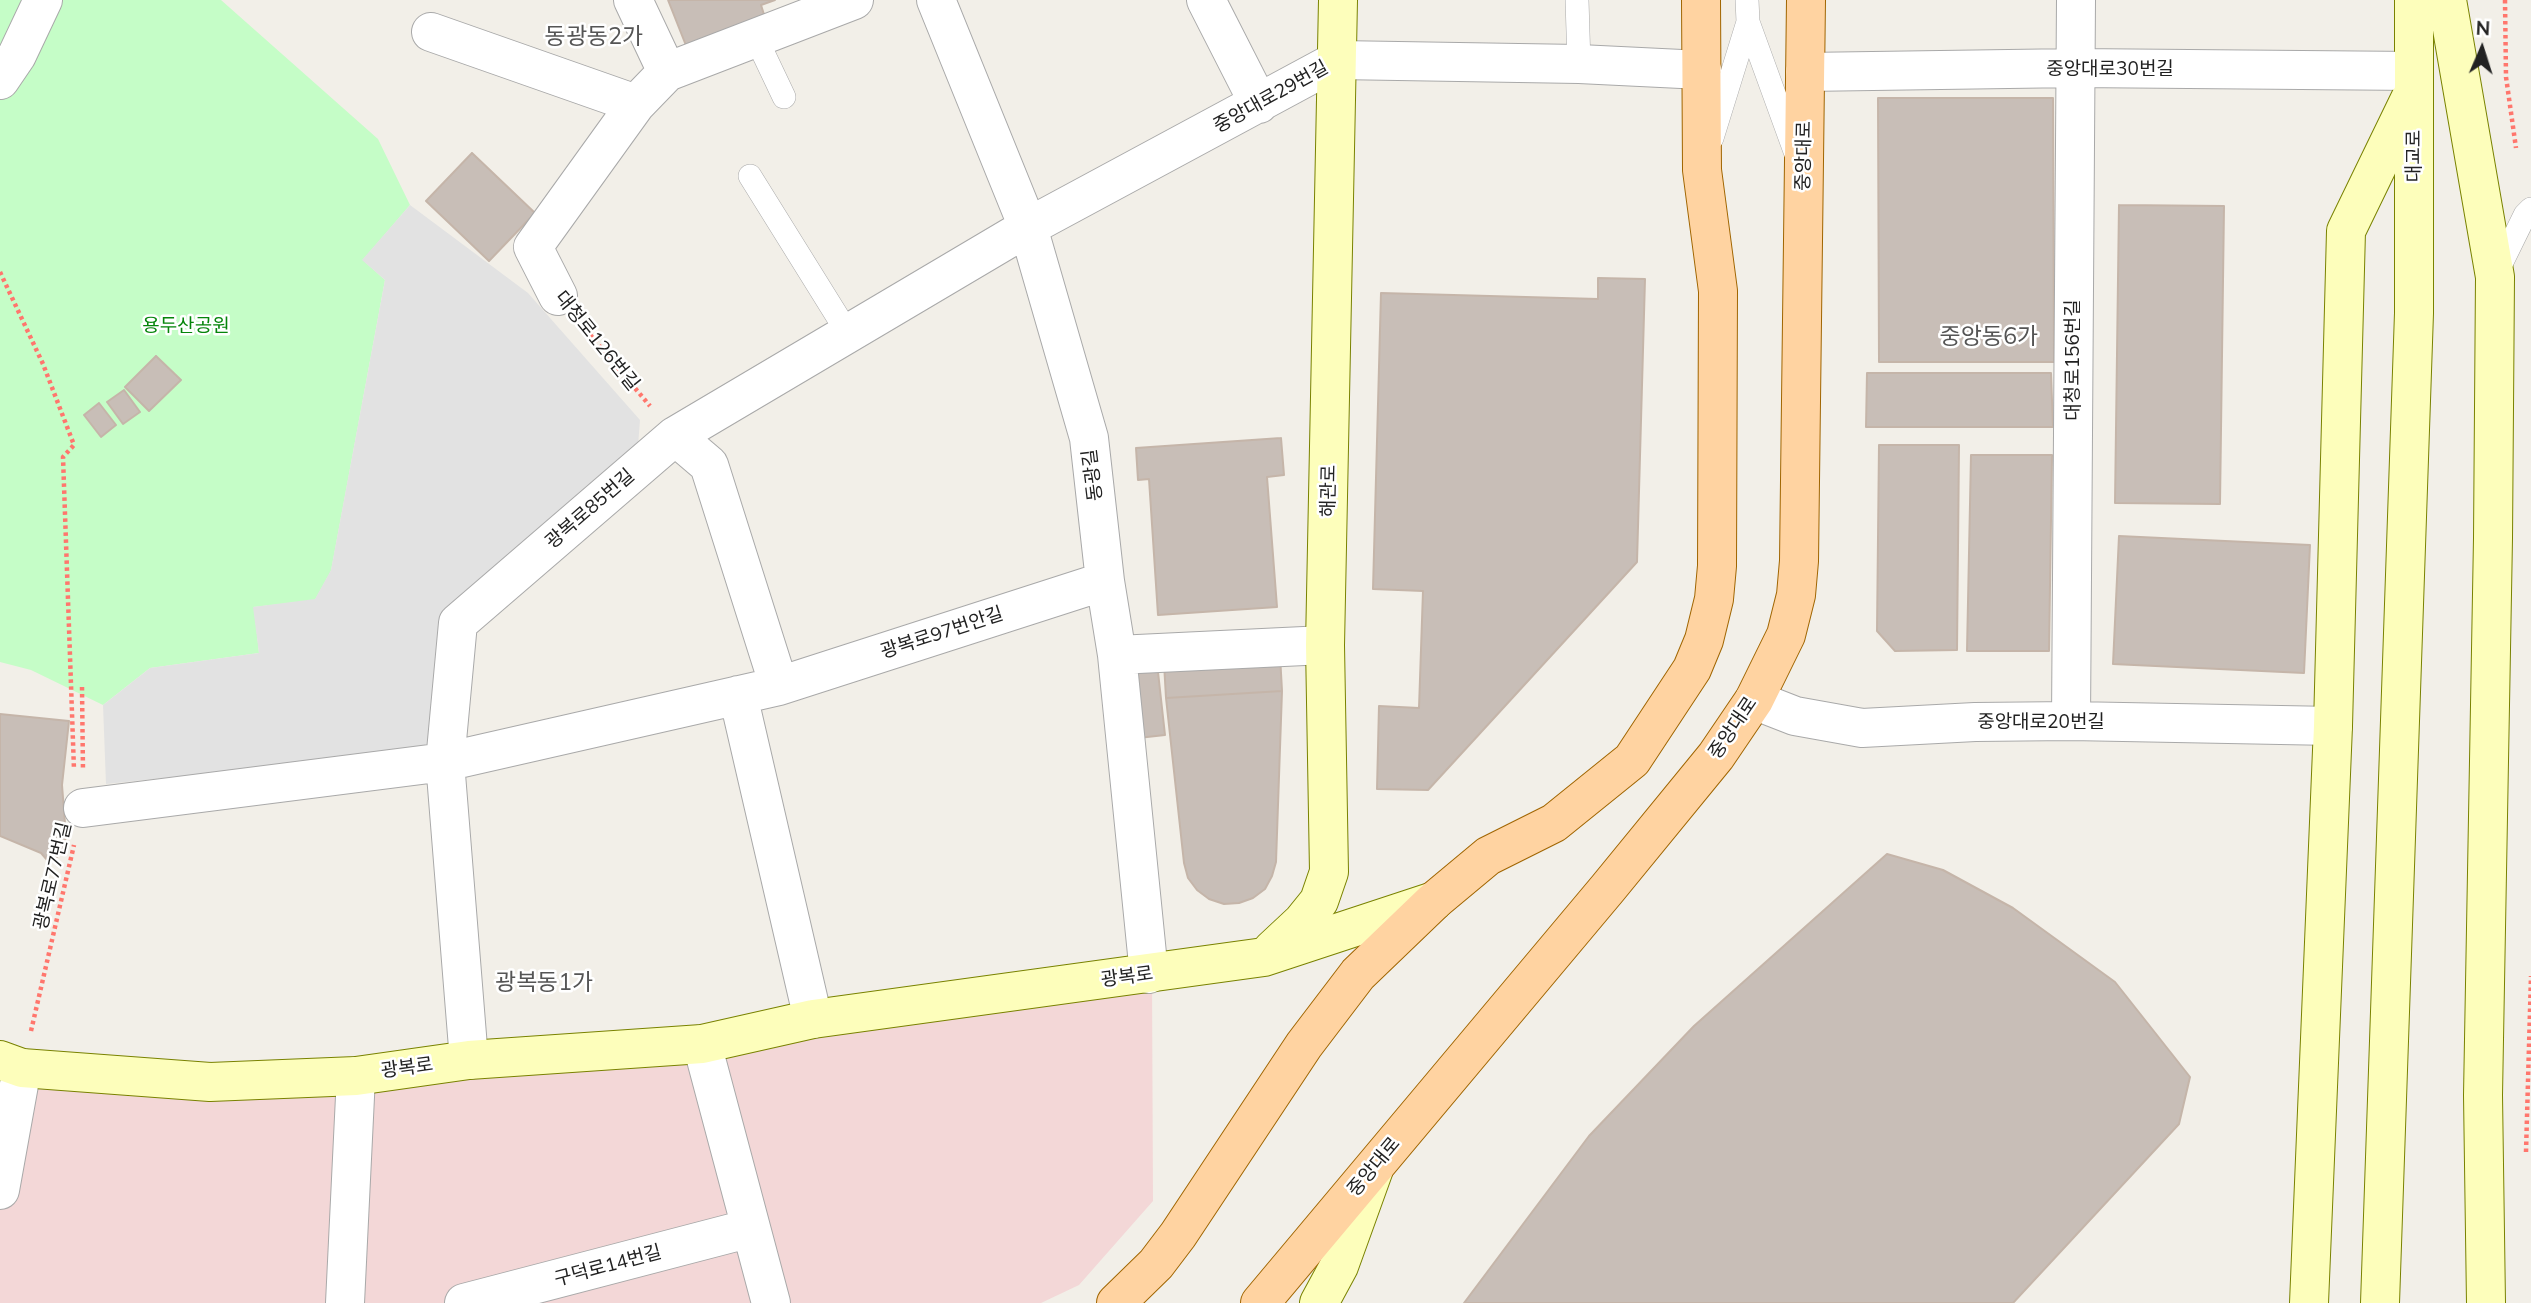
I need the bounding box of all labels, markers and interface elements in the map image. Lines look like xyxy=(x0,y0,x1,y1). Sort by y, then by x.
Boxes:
north arrow xyxy=(2447,14,2517,84)
text: N xyxy=(2475,16,2491,40)
district label: 동광동2가 xyxy=(545,23,643,51)
street label: 중앙대로29번길 xyxy=(1210,56,1332,138)
street label: 중앙대로30번길 xyxy=(2046,58,2174,80)
street label: 중앙대로 xyxy=(1792,121,1816,191)
street label: 대교로 xyxy=(2403,130,2425,182)
street label: 대청로126번길 xyxy=(550,287,644,395)
street label: 대청로156번길 xyxy=(2062,299,2084,421)
park label: 용두산공원 xyxy=(142,315,230,337)
district label: 중앙동6가 xyxy=(1940,323,2038,351)
street label: 동광길 xyxy=(1078,448,1108,502)
street label: 광복로85번길 xyxy=(541,464,639,554)
street label: 해관로 xyxy=(1317,465,1341,517)
street label: 광복로97번안길 xyxy=(878,602,1006,664)
street label: 중앙대로 xyxy=(1704,693,1762,763)
street label: 중앙대로20번길 xyxy=(1977,711,2105,733)
street label: 광복로77번길 xyxy=(29,820,77,932)
street label: 광복로 xyxy=(1099,962,1155,992)
district label: 광복동1가 xyxy=(495,969,593,997)
street label: 광복로 xyxy=(379,1053,435,1083)
street label: 중앙대로 xyxy=(1343,1133,1405,1201)
street label: 구덕로14번길 xyxy=(552,1241,664,1291)

